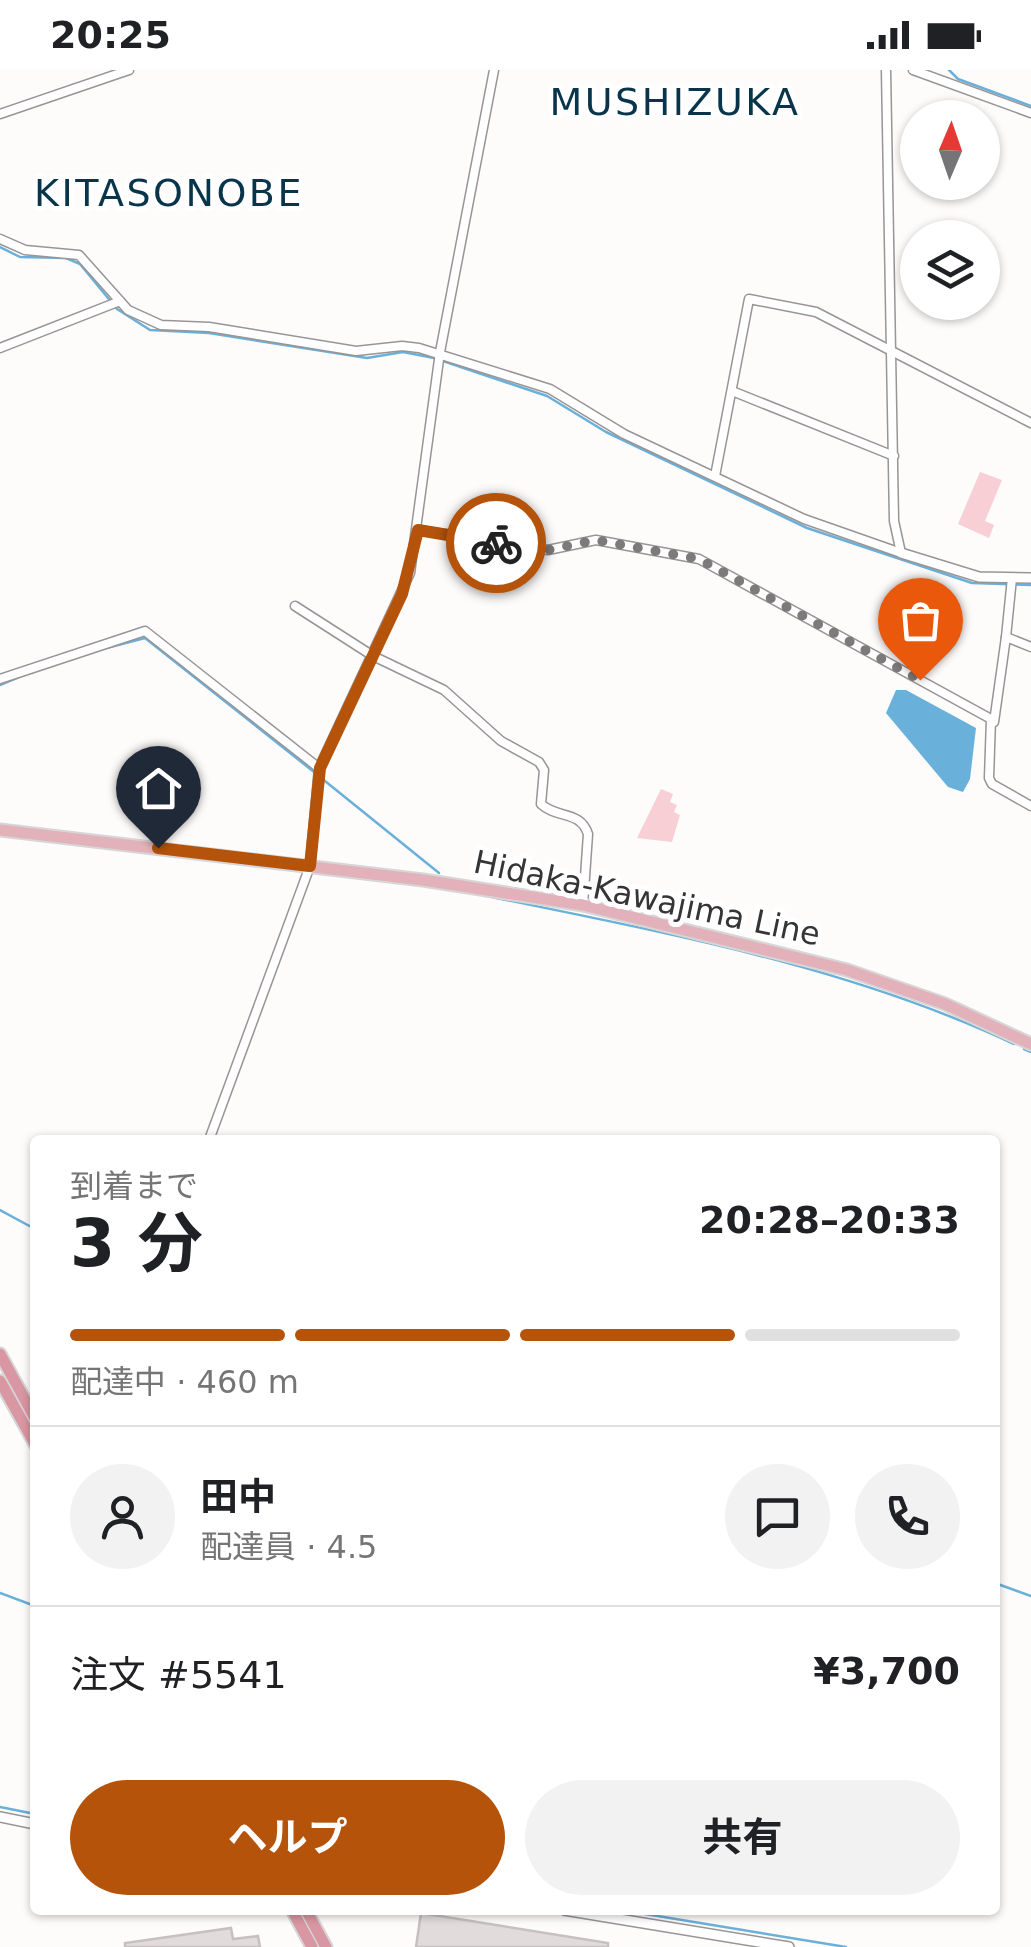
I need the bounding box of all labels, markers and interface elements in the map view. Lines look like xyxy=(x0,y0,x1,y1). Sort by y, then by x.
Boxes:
text: 20:25 xyxy=(50,13,171,57)
district label: MUSHIZUKA xyxy=(549,80,801,124)
north arrow xyxy=(900,100,1000,200)
map controls xyxy=(900,100,1000,320)
district label: KITASONOBE xyxy=(34,171,304,215)
button: layers xyxy=(900,220,1000,320)
courier xyxy=(446,493,546,593)
icon: bike xyxy=(469,516,524,571)
pin xyxy=(878,578,963,681)
icon: bag xyxy=(893,593,948,648)
pin xyxy=(116,746,201,849)
icon: home xyxy=(131,761,186,816)
street label: Hidaka-Kawajima Line xyxy=(470,843,824,953)
text: 到着まで xyxy=(70,1167,198,1205)
text: 20:28–20:33 xyxy=(699,1198,960,1242)
text: 3 分 xyxy=(70,1206,203,1281)
text: 配達中 · 460 m xyxy=(70,1363,299,1401)
button: person xyxy=(70,1464,175,1569)
button: chat xyxy=(725,1464,830,1569)
button: phone xyxy=(855,1464,960,1569)
text: 田中 xyxy=(200,1475,276,1519)
text: 配達員 · 4.5 xyxy=(200,1528,377,1566)
text: ¥3,700 xyxy=(813,1649,960,1693)
text: 注文 #5541 xyxy=(70,1653,287,1697)
button: ヘルプ xyxy=(70,1780,505,1895)
button: 共有 xyxy=(525,1780,960,1895)

